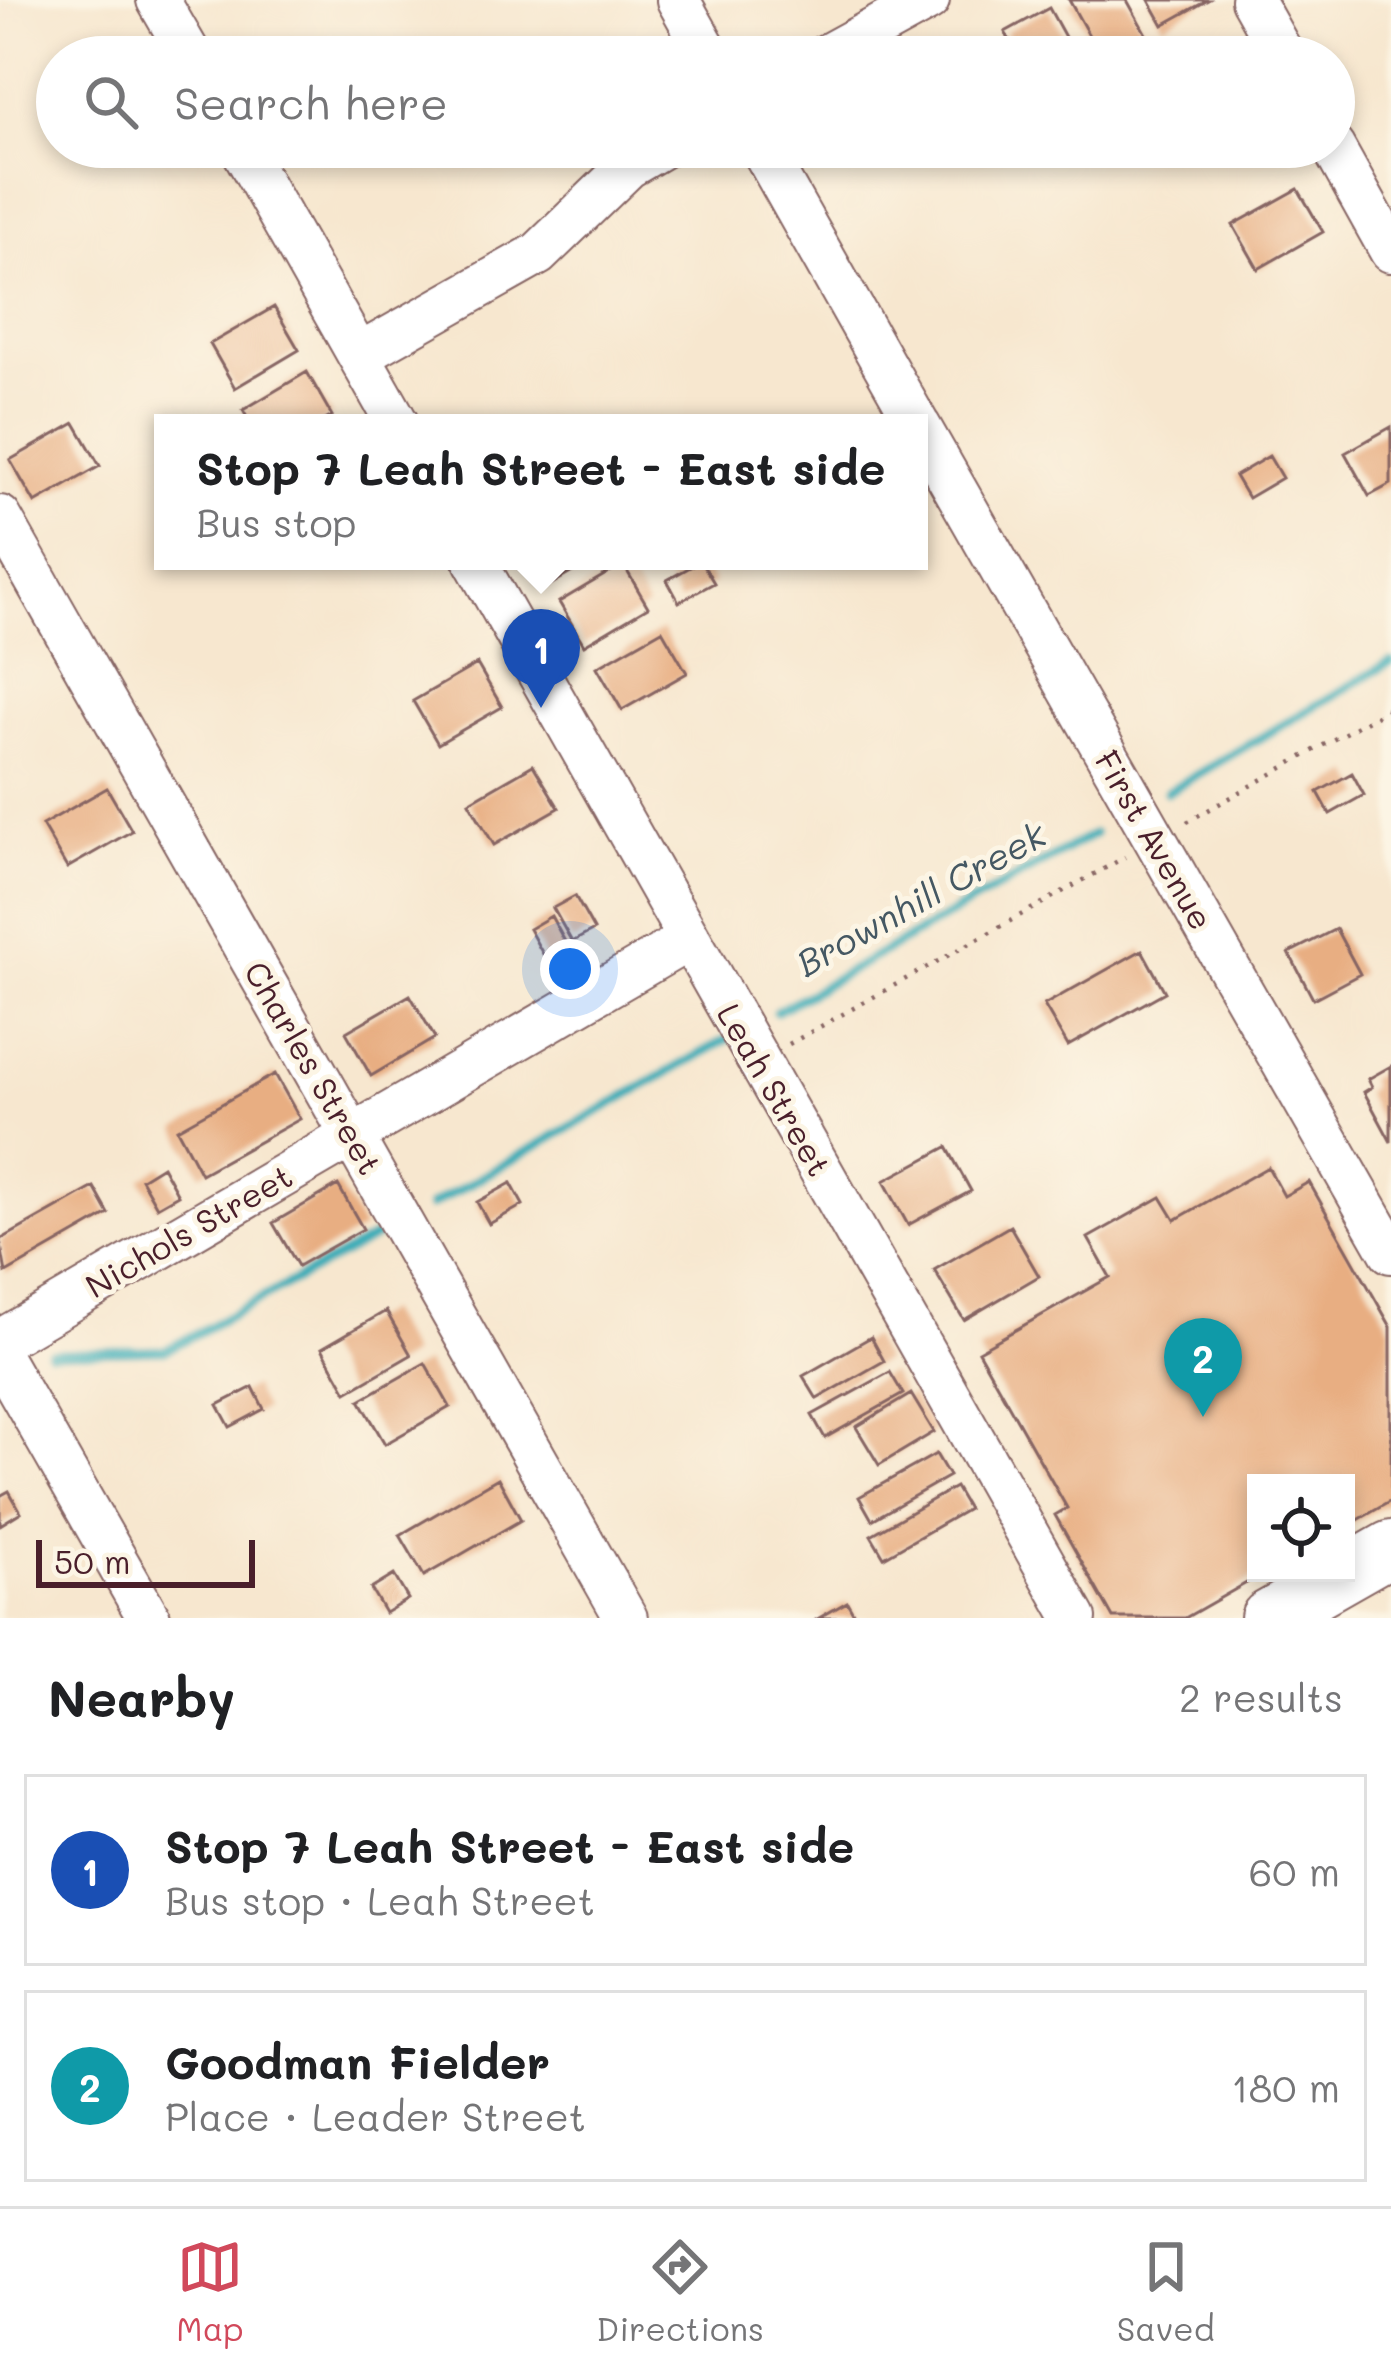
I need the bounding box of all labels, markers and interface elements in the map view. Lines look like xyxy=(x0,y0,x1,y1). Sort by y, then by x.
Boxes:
search box xyxy=(36,36,1355,168)
icon: search xyxy=(78,69,144,135)
text: Search here xyxy=(174,73,448,131)
popup xyxy=(154,414,928,570)
text: Stop 7 Leah Street - East side xyxy=(196,438,886,496)
text: Bus stop xyxy=(196,496,357,547)
pin: 1 xyxy=(502,609,580,708)
street label: First Avenue xyxy=(1087,742,1224,937)
water label: Brownhill Creek xyxy=(787,809,1054,986)
your location xyxy=(540,939,600,999)
street label: Charles Street xyxy=(236,953,393,1182)
street label: Leah Street xyxy=(709,995,842,1183)
street label: Nichols Street xyxy=(77,1153,299,1306)
pin: 2 xyxy=(1164,1318,1242,1417)
map controls xyxy=(1247,1474,1355,1582)
button: locate xyxy=(1247,1474,1355,1582)
scale bar xyxy=(36,1534,255,1587)
text: 50 m xyxy=(54,1539,130,1582)
text: Nearby xyxy=(48,1663,235,1730)
text: 2 results xyxy=(1179,1671,1343,1722)
text: Stop 7 Leah Street - East side xyxy=(165,1816,854,1874)
text: 1 xyxy=(81,1845,99,1896)
text: 60 m xyxy=(1249,1845,1340,1896)
text: Bus stop · Leah Street xyxy=(165,1874,595,1925)
text: Goodman Fielder xyxy=(165,2032,550,2090)
text: 2 xyxy=(79,2061,101,2112)
text: 180 m xyxy=(1231,2061,1340,2112)
text: Place · Leader Street xyxy=(165,2090,586,2141)
tab: Map xyxy=(176,2234,244,2349)
tab: Directions xyxy=(596,2234,764,2349)
tab: Saved xyxy=(1117,2234,1215,2349)

